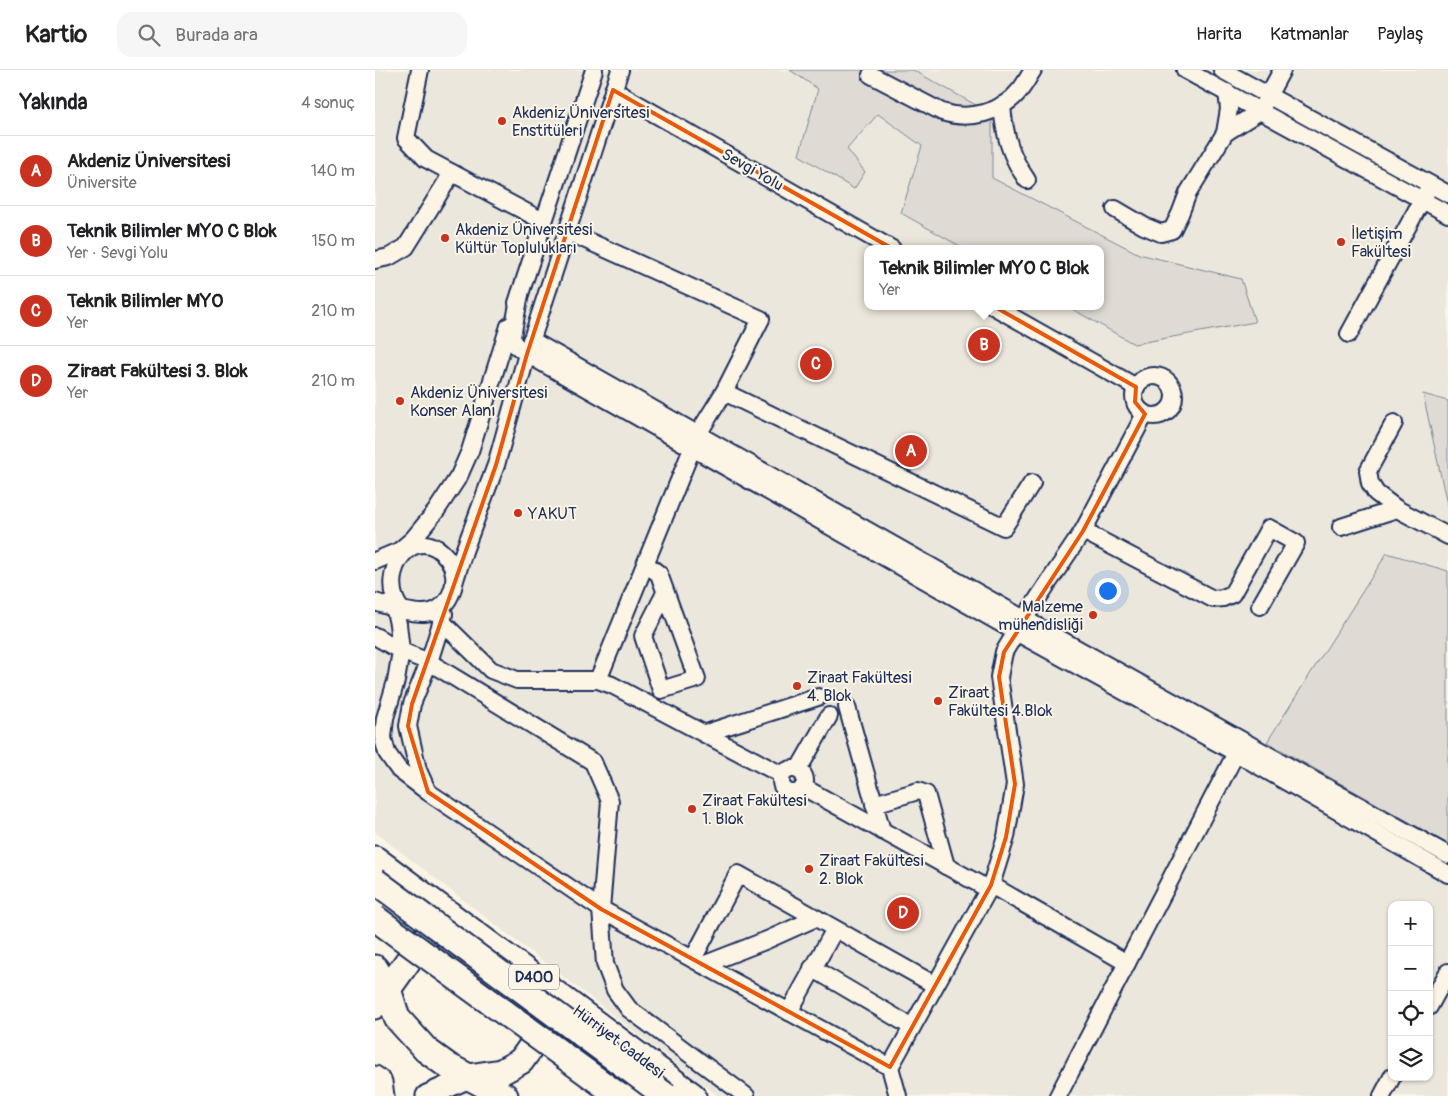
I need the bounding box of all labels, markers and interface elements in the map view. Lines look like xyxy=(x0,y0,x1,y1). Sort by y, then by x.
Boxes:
search box xyxy=(117,12,467,57)
text: Kartio xyxy=(25,20,87,49)
icon: search xyxy=(135,21,163,49)
text: Burada ara xyxy=(175,23,258,47)
text: Harita xyxy=(1196,23,1242,46)
text: Katmanlar xyxy=(1270,23,1349,46)
text: Paylaş xyxy=(1377,23,1423,46)
text: Yakında xyxy=(20,89,87,116)
text: 4 sonuç xyxy=(301,93,355,113)
place label: Akdeniz Üniversitesi Enstitüleri xyxy=(512,103,650,141)
marker: Akdeniz Üniversitesi Enstitüleri xyxy=(496,115,508,127)
street label: Sevgi Yolu xyxy=(718,144,787,196)
text: Akdeniz Üniversitesi xyxy=(67,149,230,173)
text: A xyxy=(31,161,41,181)
text: 140 m xyxy=(311,161,355,181)
text: Üniversite xyxy=(67,173,137,193)
text: Teknik Bilimler MYO C Blok xyxy=(67,219,277,243)
place label: Akdeniz Üniversitesi Kültür Toplulukları xyxy=(455,220,593,258)
place label: İletişim Fakültesi xyxy=(1351,224,1411,262)
text: B xyxy=(31,231,41,251)
text: 150 m xyxy=(311,231,355,251)
marker: Akdeniz Üniversitesi Kültür Toplulukları xyxy=(439,232,451,244)
marker: İletişim Fakültesi xyxy=(1335,236,1347,248)
text: Yer · Sevgi Yolu xyxy=(67,243,168,263)
popup xyxy=(864,245,1104,310)
text: Teknik Bilimler MYO C Blok xyxy=(879,256,1089,280)
text: Yer xyxy=(879,280,900,300)
text: Teknik Bilimler MYO xyxy=(67,289,223,313)
text: C xyxy=(31,301,41,321)
text: 210 m xyxy=(311,301,355,321)
text: Yer xyxy=(67,313,88,333)
pin: B xyxy=(968,326,1000,364)
pin: C xyxy=(800,345,832,383)
text: Ziraat Fakültesi 3. Blok xyxy=(67,359,248,383)
text: D xyxy=(31,371,41,391)
text: 210 m xyxy=(311,371,355,391)
text: Yer xyxy=(67,383,88,403)
place label: Akdeniz Üniversitesi Konser Alanı xyxy=(410,383,548,421)
marker: Akdeniz Üniversitesi Konser Alanı xyxy=(394,395,406,407)
pin: A xyxy=(895,432,927,470)
place label: YAKUT xyxy=(527,504,577,524)
marker: YAKUT xyxy=(512,507,524,519)
your location xyxy=(1095,578,1121,604)
place label: Malzeme mühendisliği xyxy=(998,597,1083,635)
marker: Malzeme mühendisliği xyxy=(1087,609,1099,621)
place label: Ziraat Fakültesi 4. Blok xyxy=(807,668,912,706)
marker: Ziraat Fakültesi 4. Blok xyxy=(791,680,803,692)
place label: Ziraat Fakültesi 4.Blok xyxy=(948,683,1053,721)
marker: Ziraat Fakültesi 4.Blok xyxy=(932,695,944,707)
place label: Ziraat Fakültesi 1. Blok xyxy=(702,791,807,829)
marker: Ziraat Fakültesi 1. Blok xyxy=(686,803,698,815)
place label: Ziraat Fakültesi 2. Blok xyxy=(819,851,924,889)
marker: Ziraat Fakültesi 2. Blok xyxy=(803,863,815,875)
pin: D xyxy=(887,894,919,932)
map controls xyxy=(1388,901,1433,1081)
button: + xyxy=(1388,901,1433,946)
button: − xyxy=(1388,946,1433,991)
road number: D400 xyxy=(509,964,559,990)
button: locate xyxy=(1388,991,1433,1036)
street label: Hürriyet Caddesi xyxy=(569,1001,669,1083)
button: layers xyxy=(1388,1036,1433,1081)

